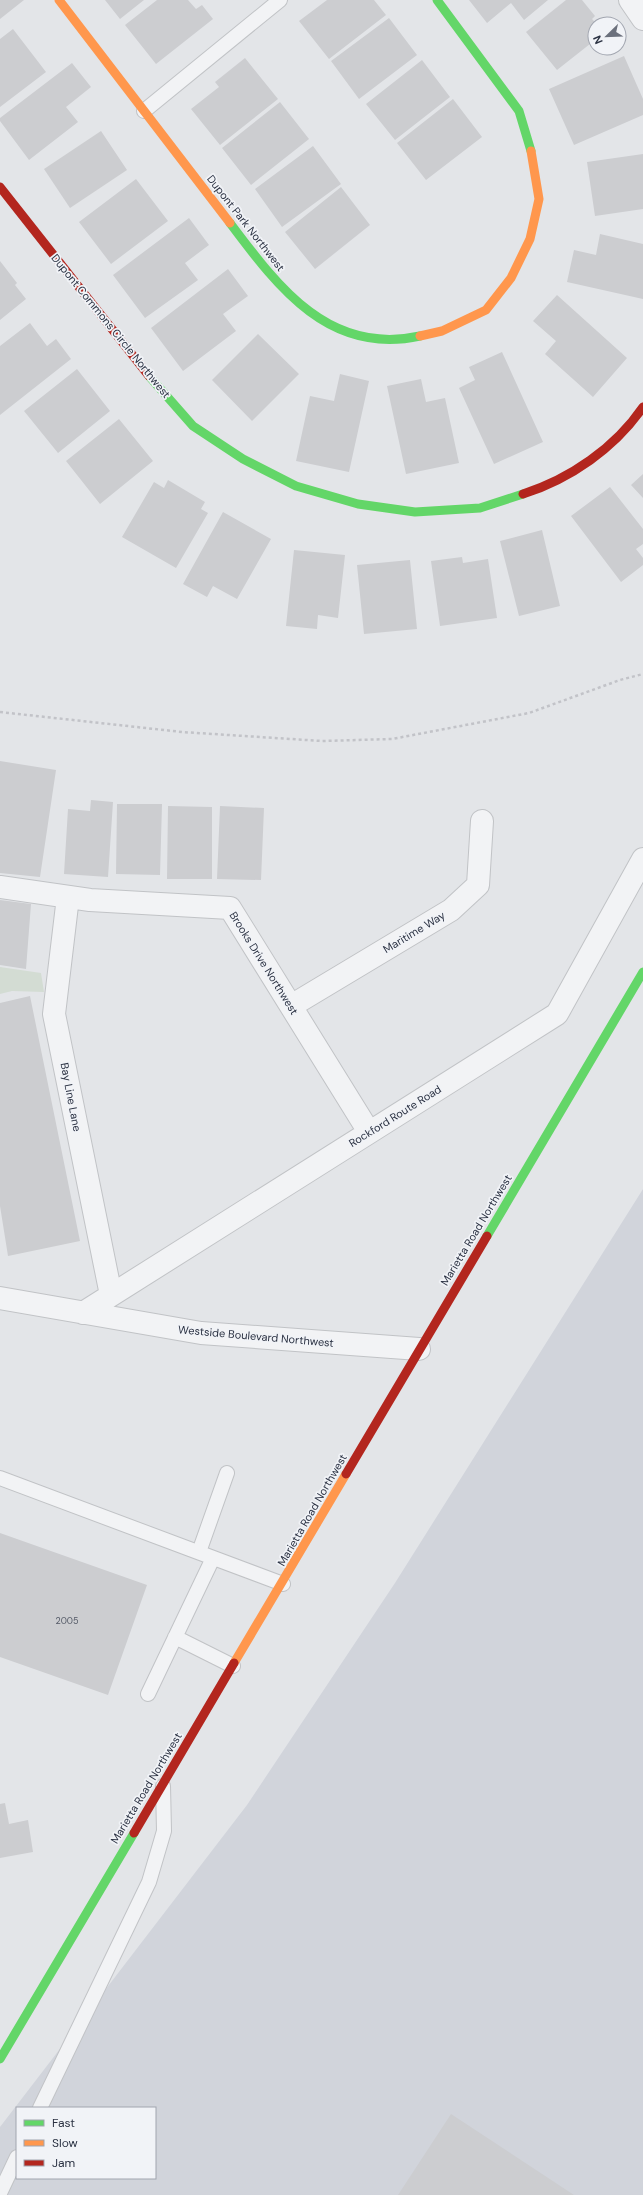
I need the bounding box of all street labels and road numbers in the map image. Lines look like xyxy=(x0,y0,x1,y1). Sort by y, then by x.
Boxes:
street label: Dupont Park Northwest xyxy=(204,172,288,274)
street label: Dupont Commons Circle Northwest xyxy=(49,251,173,401)
street label: Maritime Way xyxy=(380,908,448,956)
street label: Brooks Drive Northwest xyxy=(227,909,301,1017)
street label: Bay Line Lane xyxy=(57,1061,85,1133)
street label: Rockford Route Road xyxy=(346,1082,444,1150)
street label: Marietta Road Northwest xyxy=(437,1172,515,1288)
street label: Westside Boulevard Northwest xyxy=(178,1322,334,1350)
street label: Marietta Road Northwest xyxy=(274,1452,350,1568)
street label: Marietta Road Northwest xyxy=(107,1730,185,1846)

